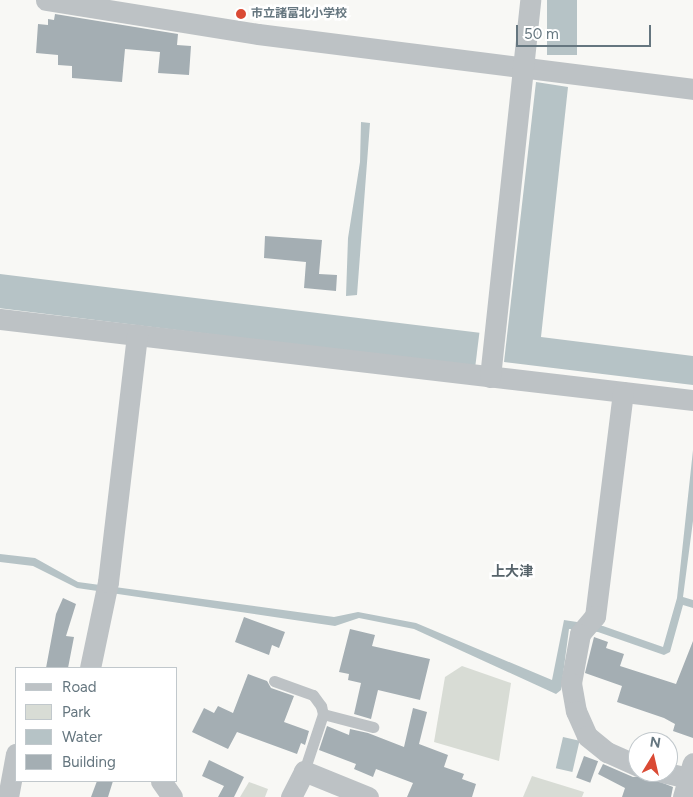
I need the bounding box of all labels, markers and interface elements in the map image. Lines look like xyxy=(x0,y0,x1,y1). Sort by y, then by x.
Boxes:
place label: 市立諸富北小学校 xyxy=(251,7,347,21)
marker: 市立諸富北小学校 xyxy=(235,8,247,20)
scale bar xyxy=(518,15,653,47)
text: 50 m xyxy=(524,25,559,43)
district label: 上大津 xyxy=(491,564,533,580)
legend xyxy=(15,667,178,782)
text: Road xyxy=(62,678,97,696)
text: Park xyxy=(62,703,91,721)
text: Water xyxy=(62,728,102,746)
north arrow xyxy=(628,732,678,782)
text: N xyxy=(649,733,662,752)
text: Building xyxy=(62,753,116,771)

